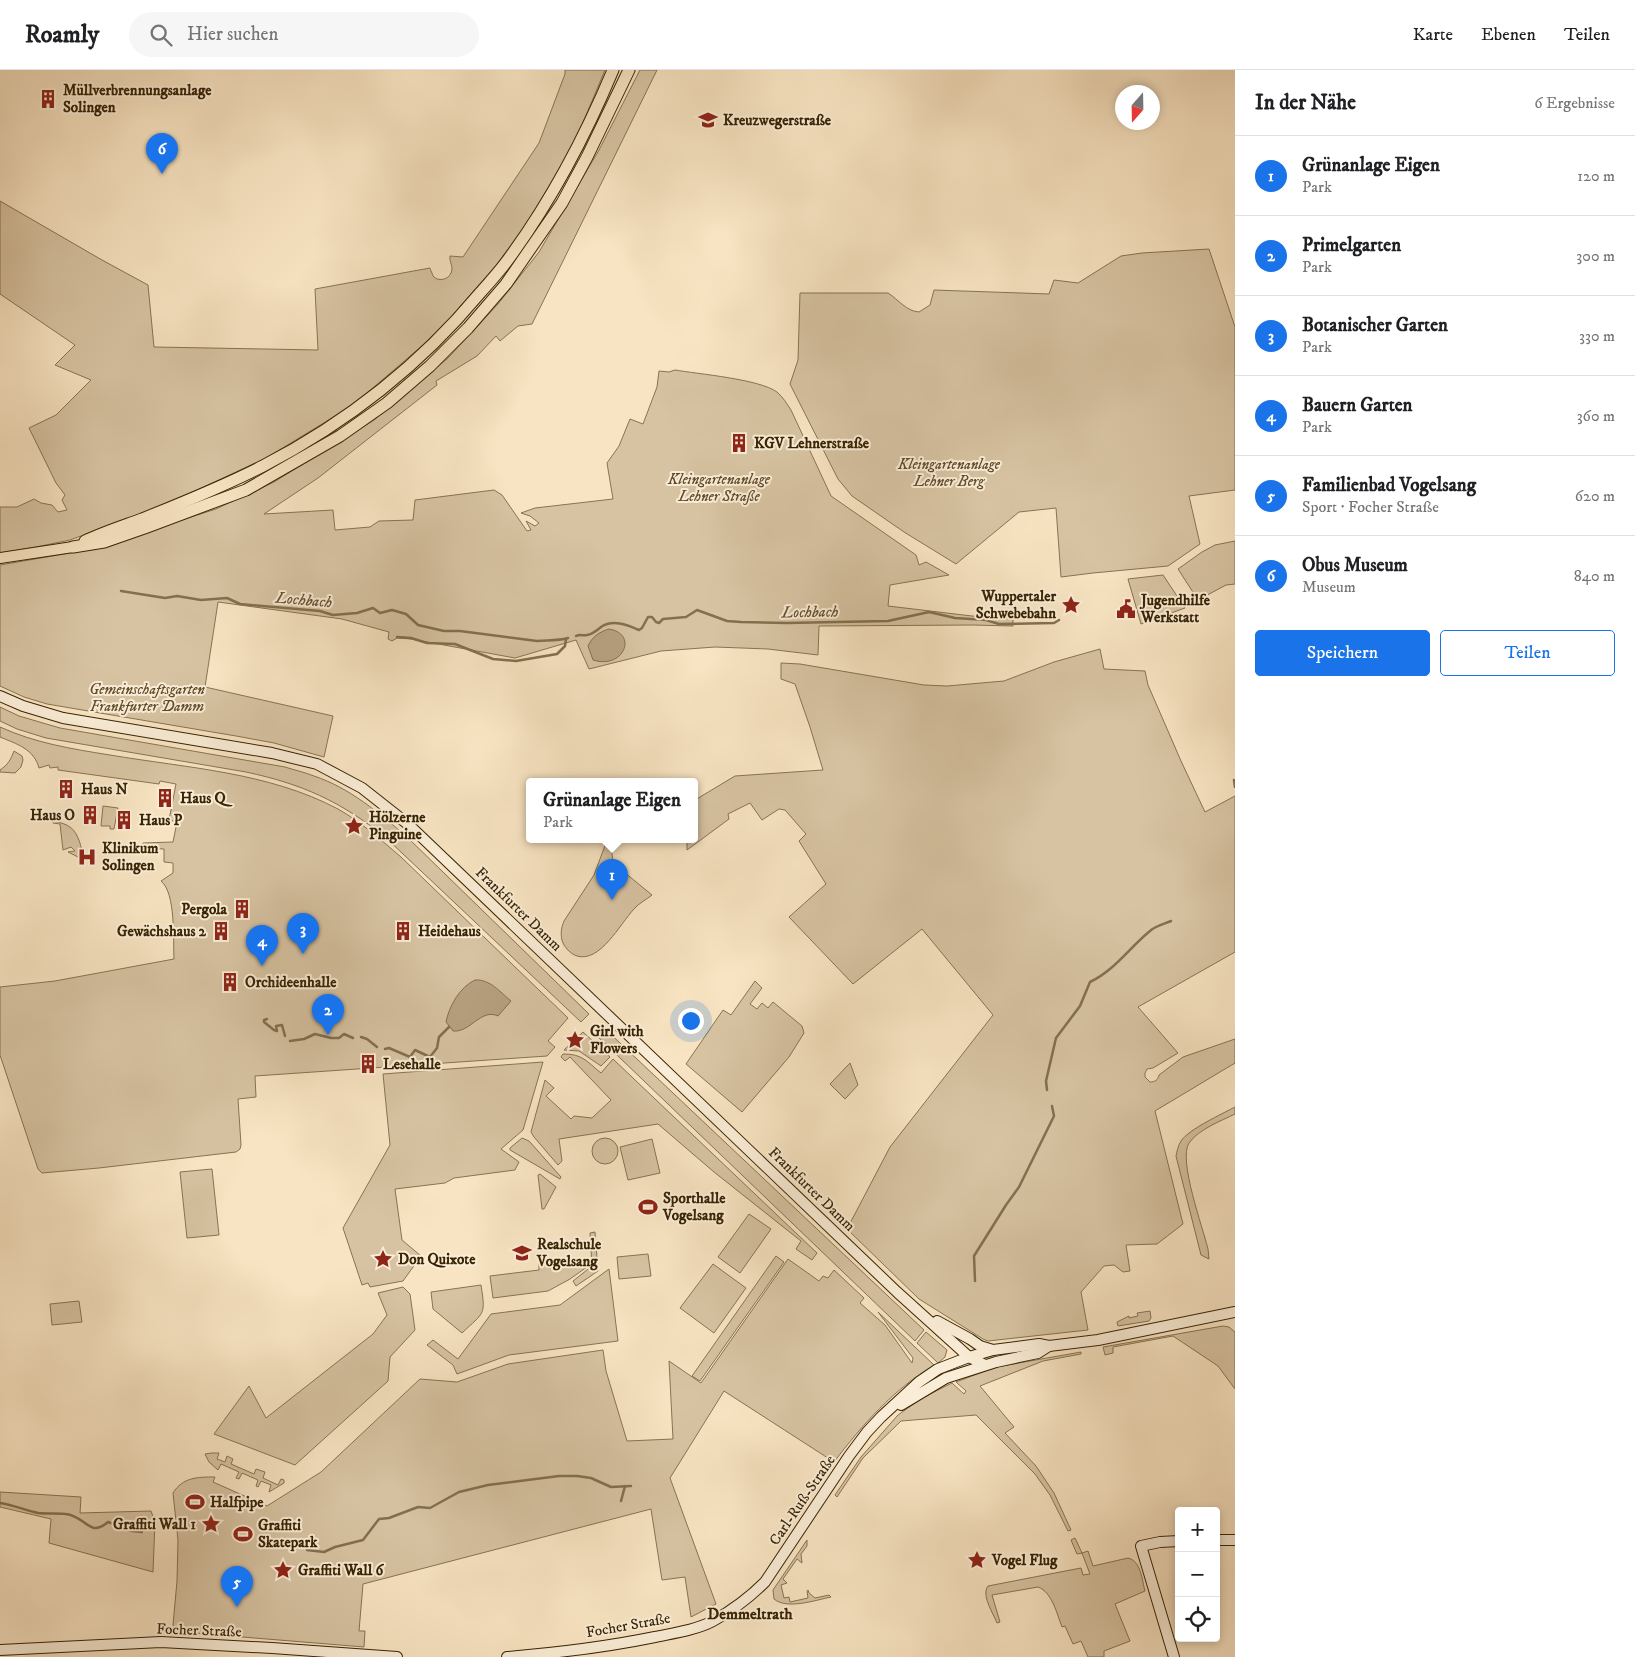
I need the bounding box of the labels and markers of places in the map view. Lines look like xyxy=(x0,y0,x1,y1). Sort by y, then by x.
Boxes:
place label: Müllverbrennungsanlage Solingen xyxy=(63,81,212,117)
building icon: Müllverbrennungsanlage Solingen xyxy=(37,88,59,110)
school or university icon: Kreuzwegerstraße xyxy=(697,109,719,131)
place label: Kreuzwegerstraße xyxy=(723,111,832,130)
pin: 6 xyxy=(146,133,178,174)
building icon: KGV Lehnerstraße xyxy=(728,432,750,454)
place label: KGV Lehnerstraße xyxy=(754,434,870,453)
place label: Wuppertaler Schwebebahn xyxy=(976,587,1056,623)
place label: Jugendhilfe Werkstatt xyxy=(1139,591,1211,627)
place icon: Wuppertaler Schwebebahn xyxy=(1060,594,1082,616)
public building icon: Jugendhilfe Werkstatt xyxy=(1115,598,1137,620)
building icon: Haus N xyxy=(55,778,77,800)
place label: Haus N xyxy=(81,780,128,799)
building icon: Haus Q xyxy=(154,787,176,809)
place label: Haus Q xyxy=(180,789,232,808)
building icon: Haus O xyxy=(79,804,101,826)
place label: Haus O xyxy=(30,806,75,825)
place label: Hölzerne Pinguine xyxy=(369,808,426,844)
building icon: Haus P xyxy=(113,809,135,831)
place label: Haus P xyxy=(139,811,182,830)
place icon: Hölzerne Pinguine xyxy=(343,815,365,837)
place label: Klinikum Solingen xyxy=(102,839,159,875)
hospital icon: Klinikum Solingen xyxy=(76,846,98,868)
pin: 1 xyxy=(596,859,628,900)
building icon: Pergola xyxy=(231,898,253,920)
place label: Pergola xyxy=(181,900,228,919)
pin: 3 xyxy=(287,913,319,954)
building icon: Gewächshaus 2 xyxy=(210,920,232,942)
building icon: Heidehaus xyxy=(392,920,414,942)
place label: Gewächshaus 2 xyxy=(117,922,207,941)
place label: Heidehaus xyxy=(418,922,481,941)
pin: 4 xyxy=(246,925,278,966)
building icon: Orchideenhalle xyxy=(219,971,241,993)
place label: Orchideenhalle xyxy=(245,973,337,992)
pin: 2 xyxy=(312,994,344,1035)
place label: Girl with Flowers xyxy=(590,1022,644,1058)
place icon: Girl with Flowers xyxy=(564,1029,586,1051)
building icon: Lesehalle xyxy=(357,1053,379,1075)
place label: Lesehalle xyxy=(383,1055,441,1074)
place label: Sporthalle Vogelsang xyxy=(662,1189,726,1225)
sports icon: Sporthalle Vogelsang xyxy=(637,1196,659,1218)
place label: Realschule Vogelsang xyxy=(536,1235,602,1271)
school or university icon: Realschule Vogelsang xyxy=(511,1242,533,1264)
place icon: Don Quixote xyxy=(372,1248,394,1270)
place label: Don Quixote xyxy=(398,1250,476,1269)
sports icon: Halfpipe xyxy=(184,1491,206,1513)
place label: Halfpipe xyxy=(210,1493,264,1512)
place icon: Graffiti Wall 1 xyxy=(200,1513,222,1535)
place label: Graffiti Wall 1 xyxy=(113,1515,196,1534)
place label: Graffiti Skatepark xyxy=(258,1516,318,1552)
sports icon: Graffiti Skatepark xyxy=(232,1523,254,1545)
place icon: Vogel Flug xyxy=(966,1549,988,1571)
place label: Vogel Flug xyxy=(991,1551,1058,1570)
place icon: Graffiti Wall 6 xyxy=(272,1559,294,1581)
place label: Graffiti Wall 6 xyxy=(298,1561,384,1580)
pin: 5 xyxy=(221,1566,253,1607)

